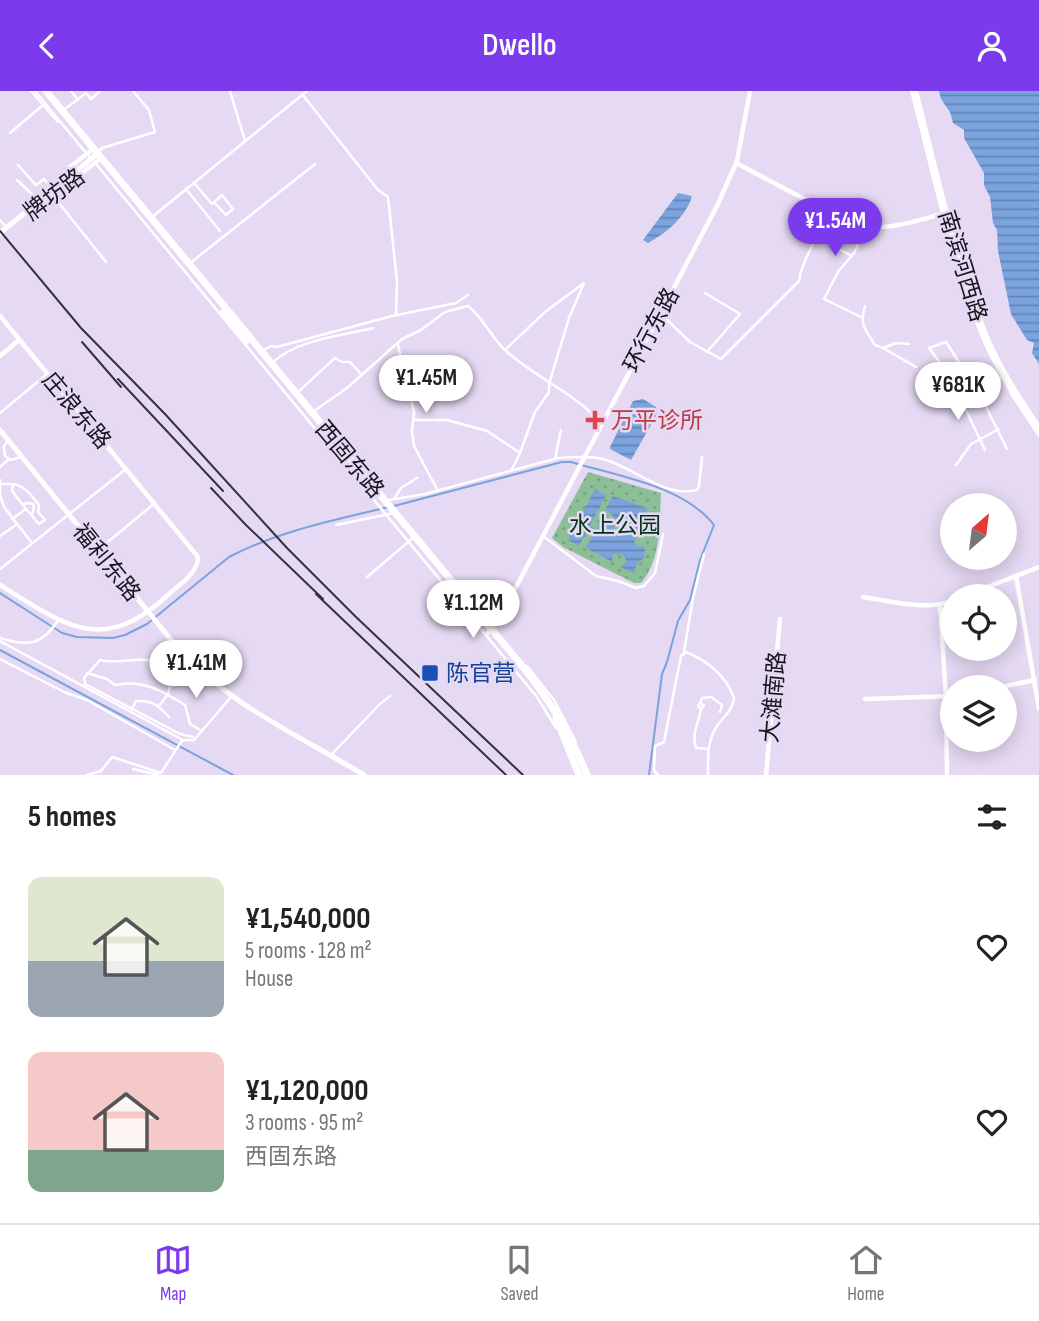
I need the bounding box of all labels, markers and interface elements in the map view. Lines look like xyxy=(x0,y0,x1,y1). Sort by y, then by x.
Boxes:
text: Dwello xyxy=(482,26,557,65)
icon: back xyxy=(28,27,66,65)
icon: person xyxy=(973,27,1011,65)
street label: 牌坊路 xyxy=(19,163,91,227)
pin: ¥1.54M xyxy=(778,199,892,258)
text: ¥1.54M xyxy=(804,207,866,235)
street label: 南滨河西路 xyxy=(932,207,992,325)
street label: 环行东路 xyxy=(618,283,686,378)
pin: ¥1.45M xyxy=(369,355,483,415)
pin: ¥681K xyxy=(909,363,1007,422)
text: ¥1.45M xyxy=(395,364,457,392)
street label: 庄浪东路 xyxy=(36,366,117,455)
text: ¥681K xyxy=(931,371,985,399)
place label: 万平诊所 xyxy=(611,407,703,435)
marker: 万平诊所 xyxy=(585,410,605,430)
street label: 西固东路 xyxy=(309,415,390,504)
north arrow xyxy=(940,493,1017,571)
map controls xyxy=(940,493,1017,752)
park label: 水上公园 xyxy=(569,512,661,540)
street label: 福利东路 xyxy=(66,518,146,607)
pin: ¥1.12M xyxy=(416,581,530,640)
button: locate xyxy=(940,584,1017,661)
text: ¥1.12M xyxy=(443,589,503,617)
pin: ¥1.41M xyxy=(139,641,253,700)
text: ¥1.41M xyxy=(165,649,227,677)
street label: 大滩南路 xyxy=(756,650,792,744)
place label: 陈官营 xyxy=(446,660,515,688)
marker: 陈官营 xyxy=(420,663,440,683)
button: layers xyxy=(940,675,1017,752)
icon: filters xyxy=(973,798,1011,836)
text: 5 homes xyxy=(28,799,117,835)
text: ¥1,540,000 xyxy=(245,901,370,937)
icon: home xyxy=(84,905,168,989)
icon: heart xyxy=(973,928,1011,966)
text: 5 rooms · 128 m² xyxy=(245,937,372,965)
text: House xyxy=(245,965,293,993)
text: ¥1,120,000 xyxy=(245,1073,368,1109)
icon: home xyxy=(84,1080,168,1164)
icon: heart xyxy=(973,1103,1011,1141)
text: 3 rooms · 95 m² xyxy=(245,1109,364,1137)
text: 西固东路 xyxy=(245,1143,337,1171)
tab: Map xyxy=(154,1241,192,1306)
tab: Saved xyxy=(500,1241,539,1306)
tab: Home xyxy=(847,1241,885,1306)

